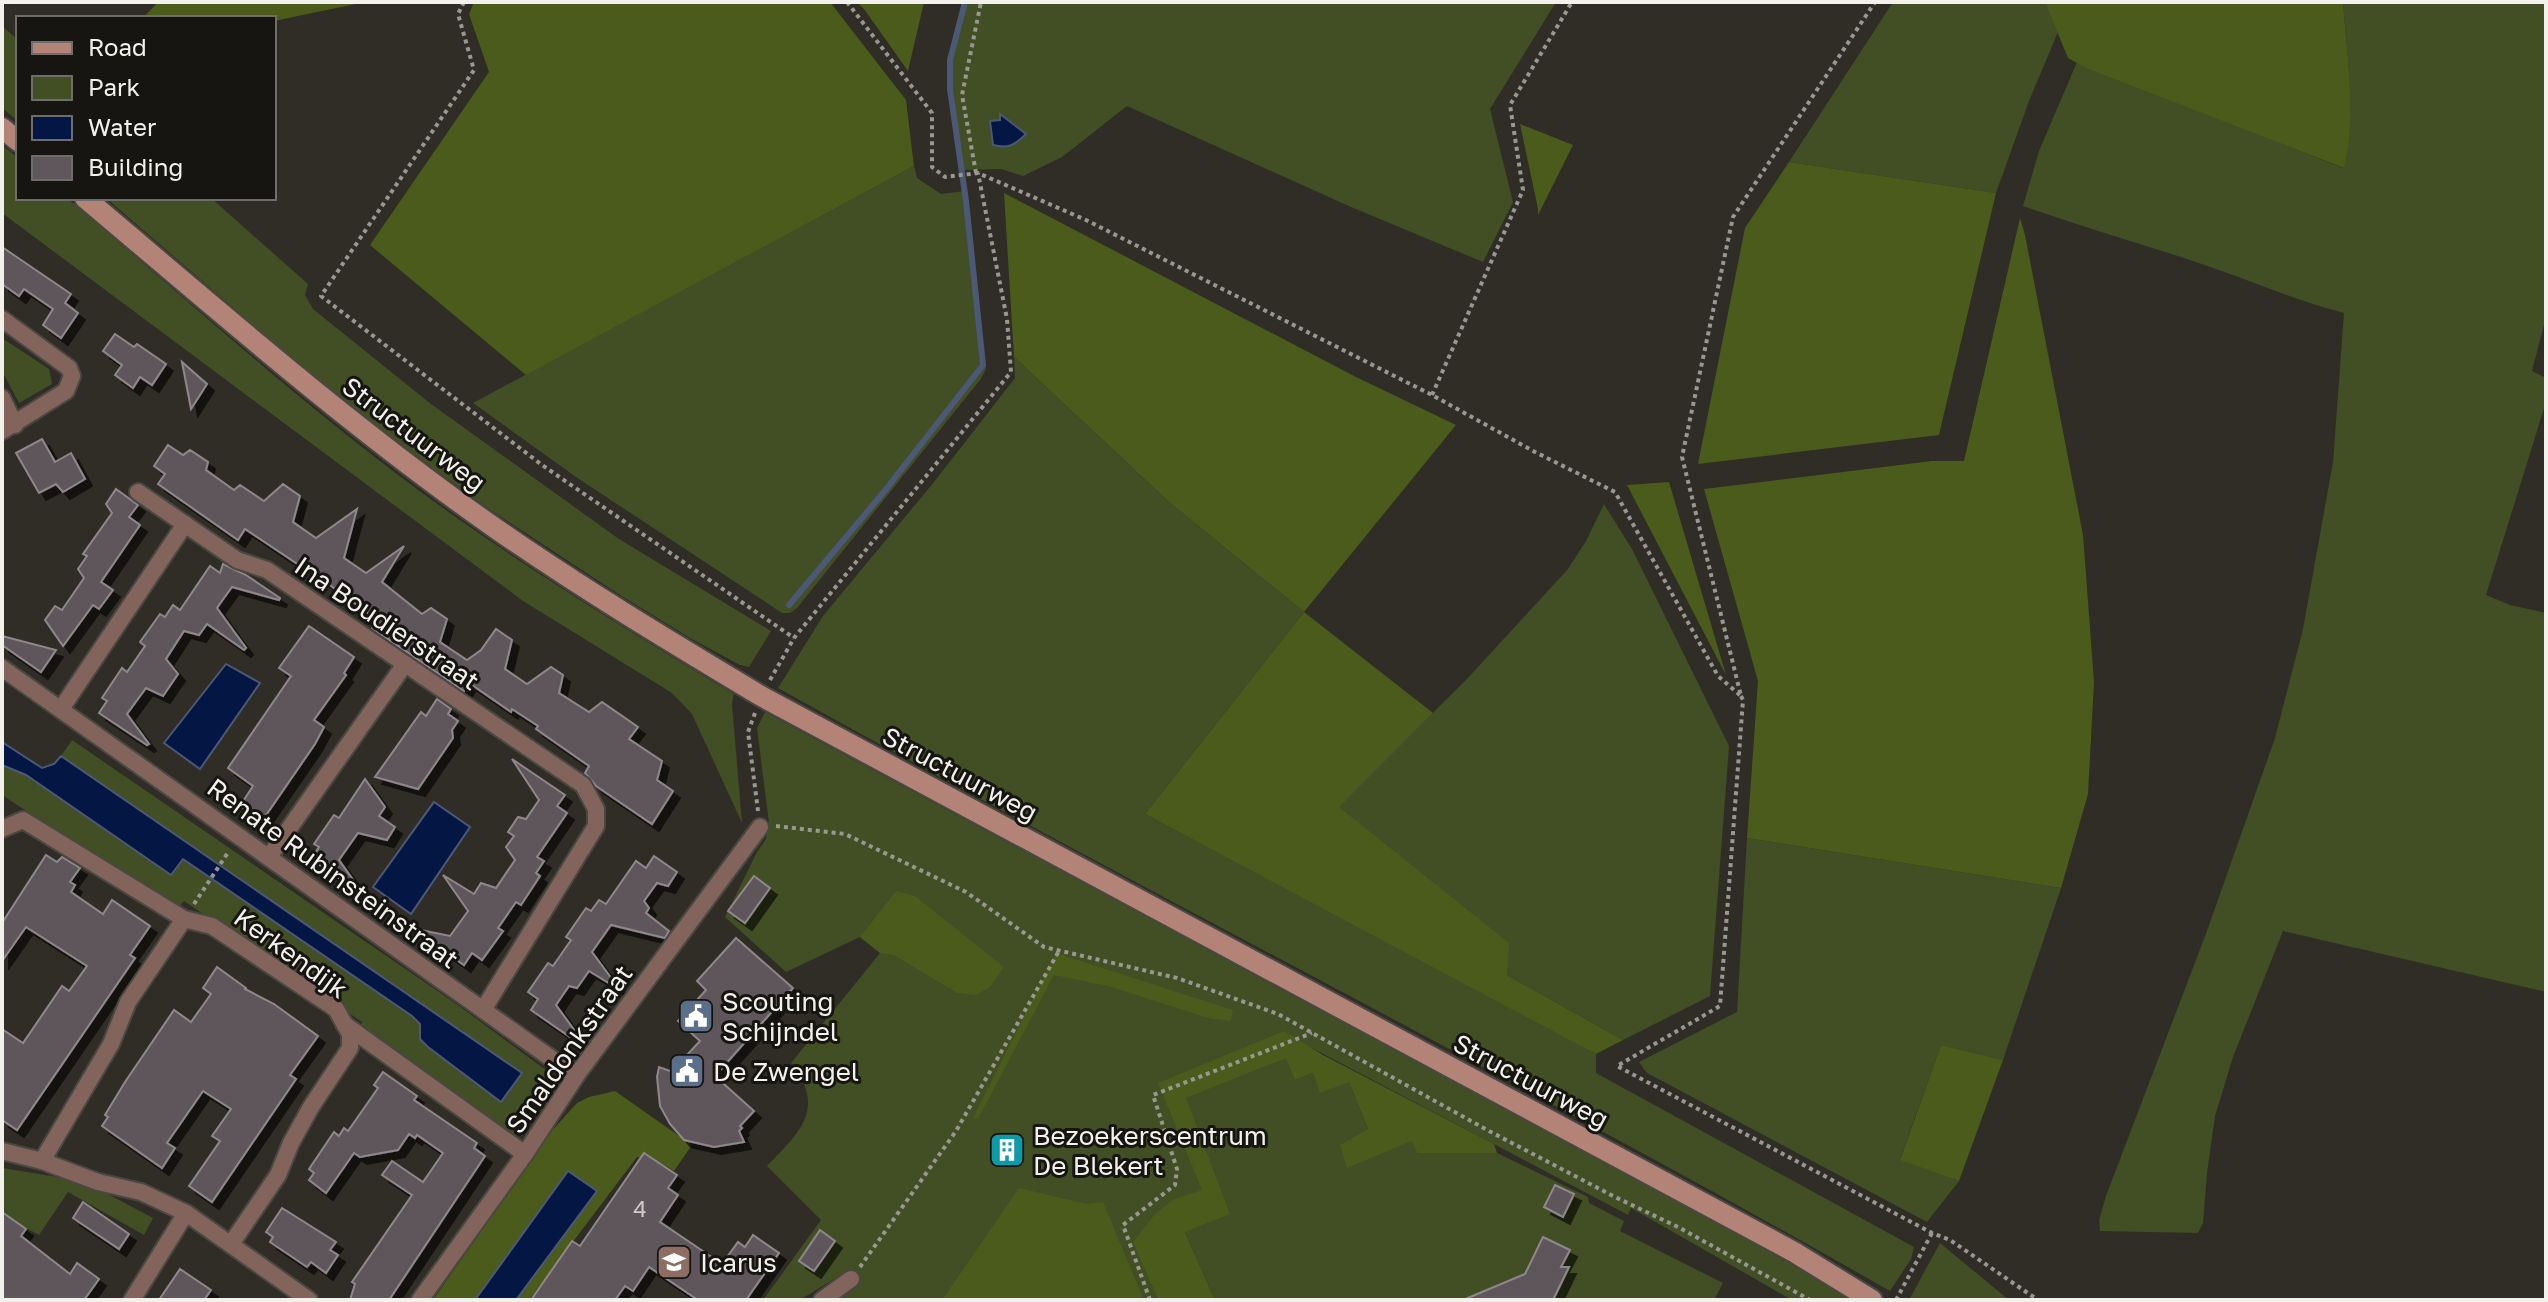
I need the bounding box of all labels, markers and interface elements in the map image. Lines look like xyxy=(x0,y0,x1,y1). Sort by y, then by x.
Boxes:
legend xyxy=(16,16,276,200)
text: Road xyxy=(88,32,147,61)
text: Park xyxy=(88,72,140,101)
text: Water xyxy=(88,112,156,141)
text: Building xyxy=(88,152,183,181)
street label: Structuurweg xyxy=(336,370,492,498)
street label: Ina Boudierstraat xyxy=(289,550,485,696)
street label: Structuurweg xyxy=(877,720,1043,828)
street label: Renate Rubinsteinstraat xyxy=(202,772,464,974)
street label: Kerkendijk xyxy=(228,902,354,1005)
street label: Smaldonkstraat xyxy=(499,959,639,1139)
place label: Scouting Schijndel xyxy=(722,986,838,1047)
public building icon: Scouting Schijndel xyxy=(677,997,715,1035)
street label: Structuurweg xyxy=(1448,1027,1614,1135)
public building icon: De Zwengel xyxy=(668,1052,706,1090)
place label: De Zwengel xyxy=(713,1056,859,1087)
place label: Bezoekerscentrum De Blekert xyxy=(1033,1120,1267,1181)
building icon: Bezoekerscentrum De Blekert xyxy=(988,1131,1026,1169)
house number: 4 xyxy=(633,1195,647,1222)
school or university icon: Icarus xyxy=(655,1243,693,1281)
place label: Icarus xyxy=(700,1247,777,1278)

